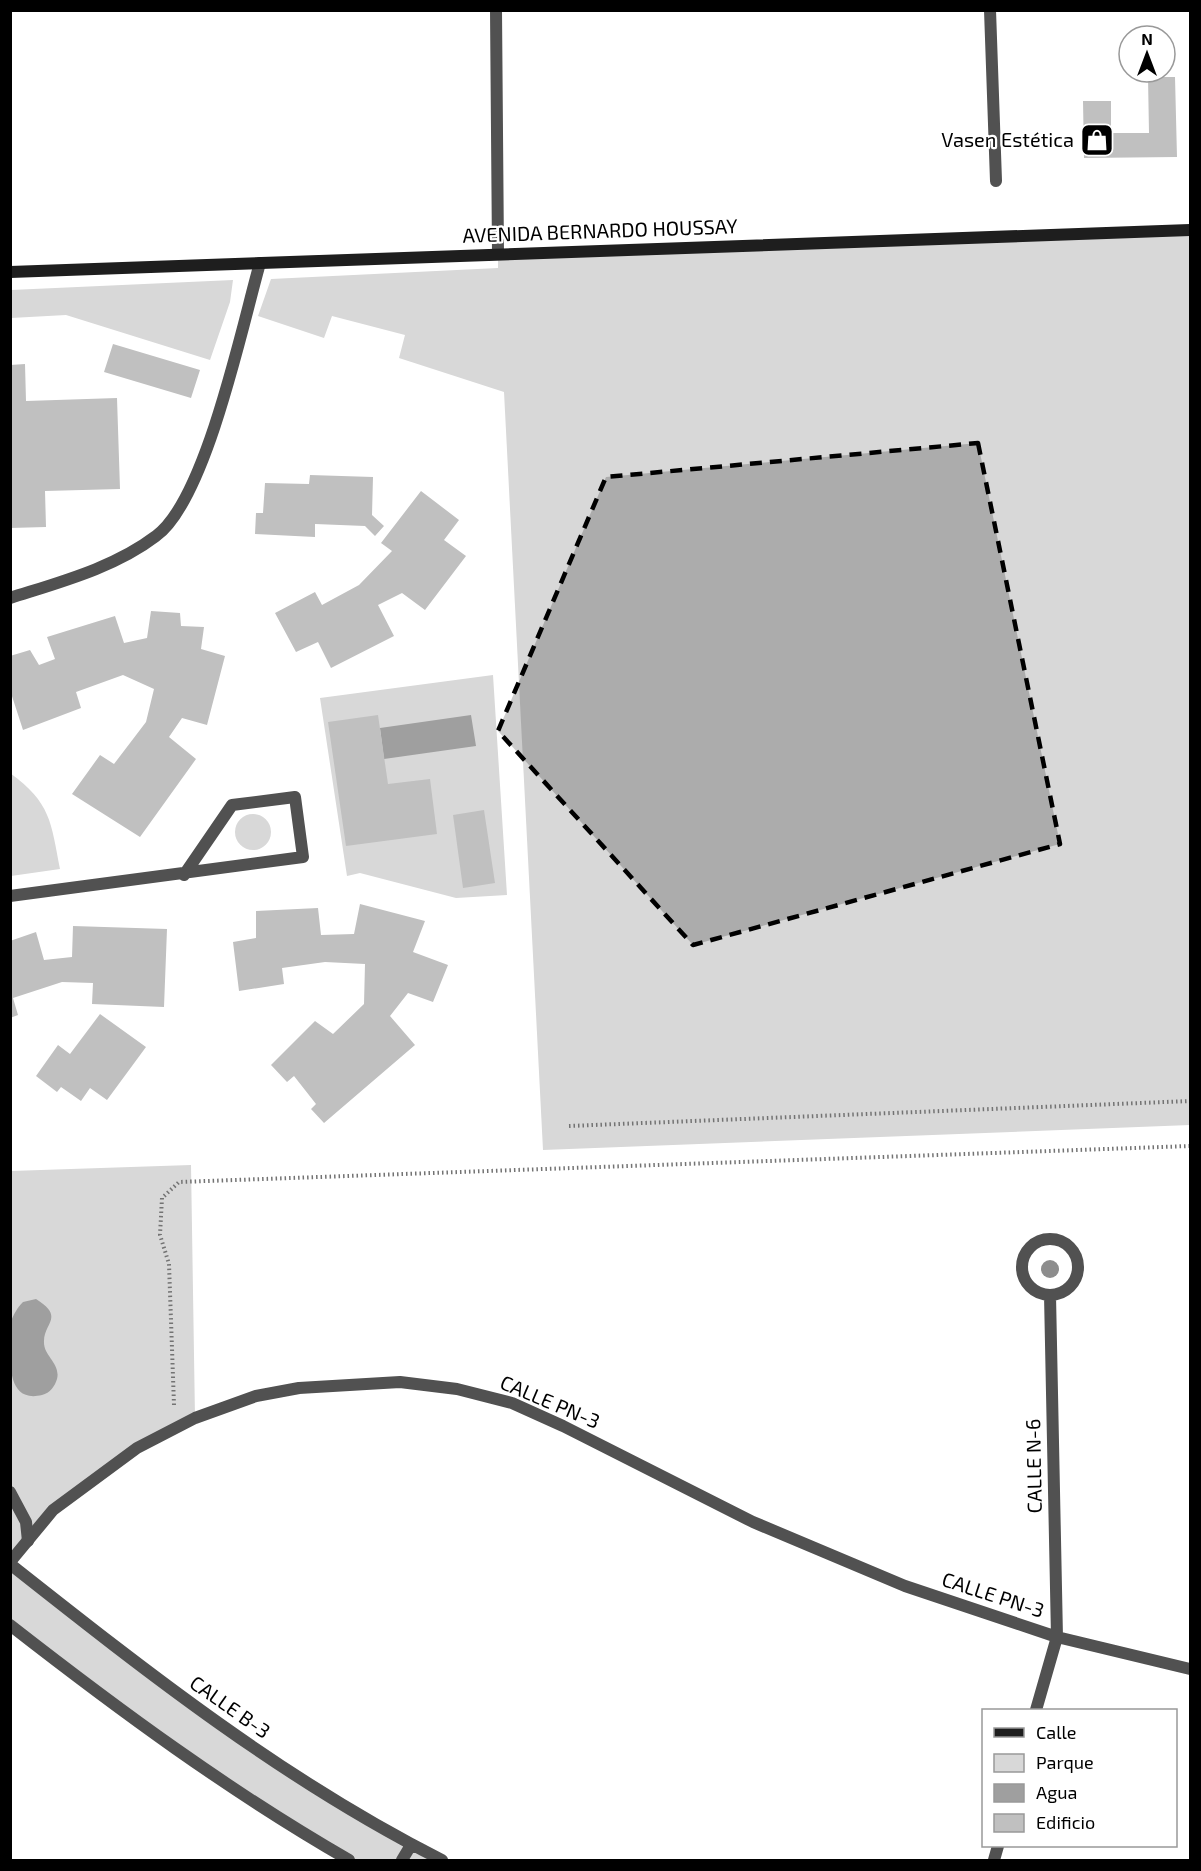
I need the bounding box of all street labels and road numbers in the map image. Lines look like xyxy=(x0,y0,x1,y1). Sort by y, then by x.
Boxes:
street label: AVENIDA BERNARDO HOUSSAY xyxy=(462,213,739,247)
street label: CALLE PN-3 xyxy=(497,1369,604,1433)
street label: CALLE N-6 xyxy=(1020,1419,1046,1514)
street label: CALLE PN-3 xyxy=(939,1566,1047,1622)
street label: CALLE B-3 xyxy=(186,1670,275,1743)

